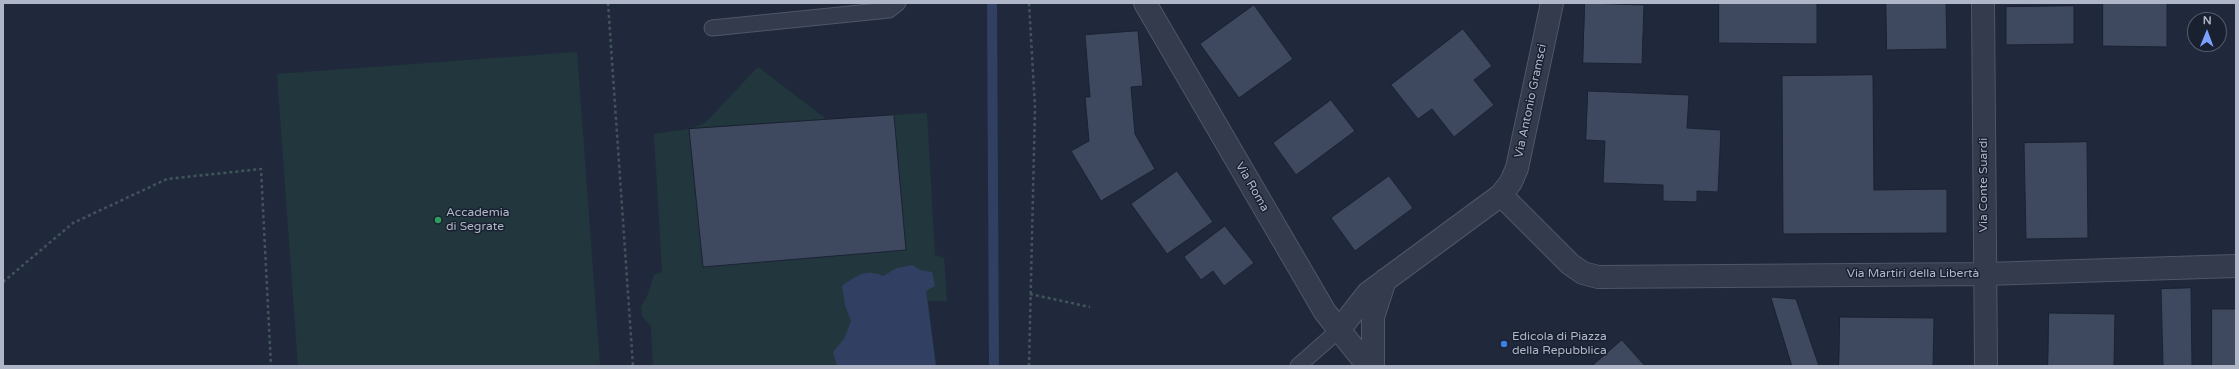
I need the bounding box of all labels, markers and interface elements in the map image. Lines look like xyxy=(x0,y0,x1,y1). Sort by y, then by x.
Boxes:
north arrow xyxy=(2187,12,2227,52)
text: N xyxy=(2203,14,2212,27)
street label: Via Antonio Gramsci xyxy=(1512,43,1550,159)
street label: Via Conte Suardi xyxy=(1977,138,1991,232)
street label: Via Roma xyxy=(1232,160,1272,214)
place label: Accademia di Segrate xyxy=(446,206,509,234)
marker: Accademia di Segrate xyxy=(433,215,443,225)
street label: Via Martiri della Libertà xyxy=(1847,267,1979,281)
place label: Edicola di Piazza della Repubblica xyxy=(1512,330,1607,358)
marker: Edicola di Piazza della Repubblica xyxy=(1499,339,1509,349)

